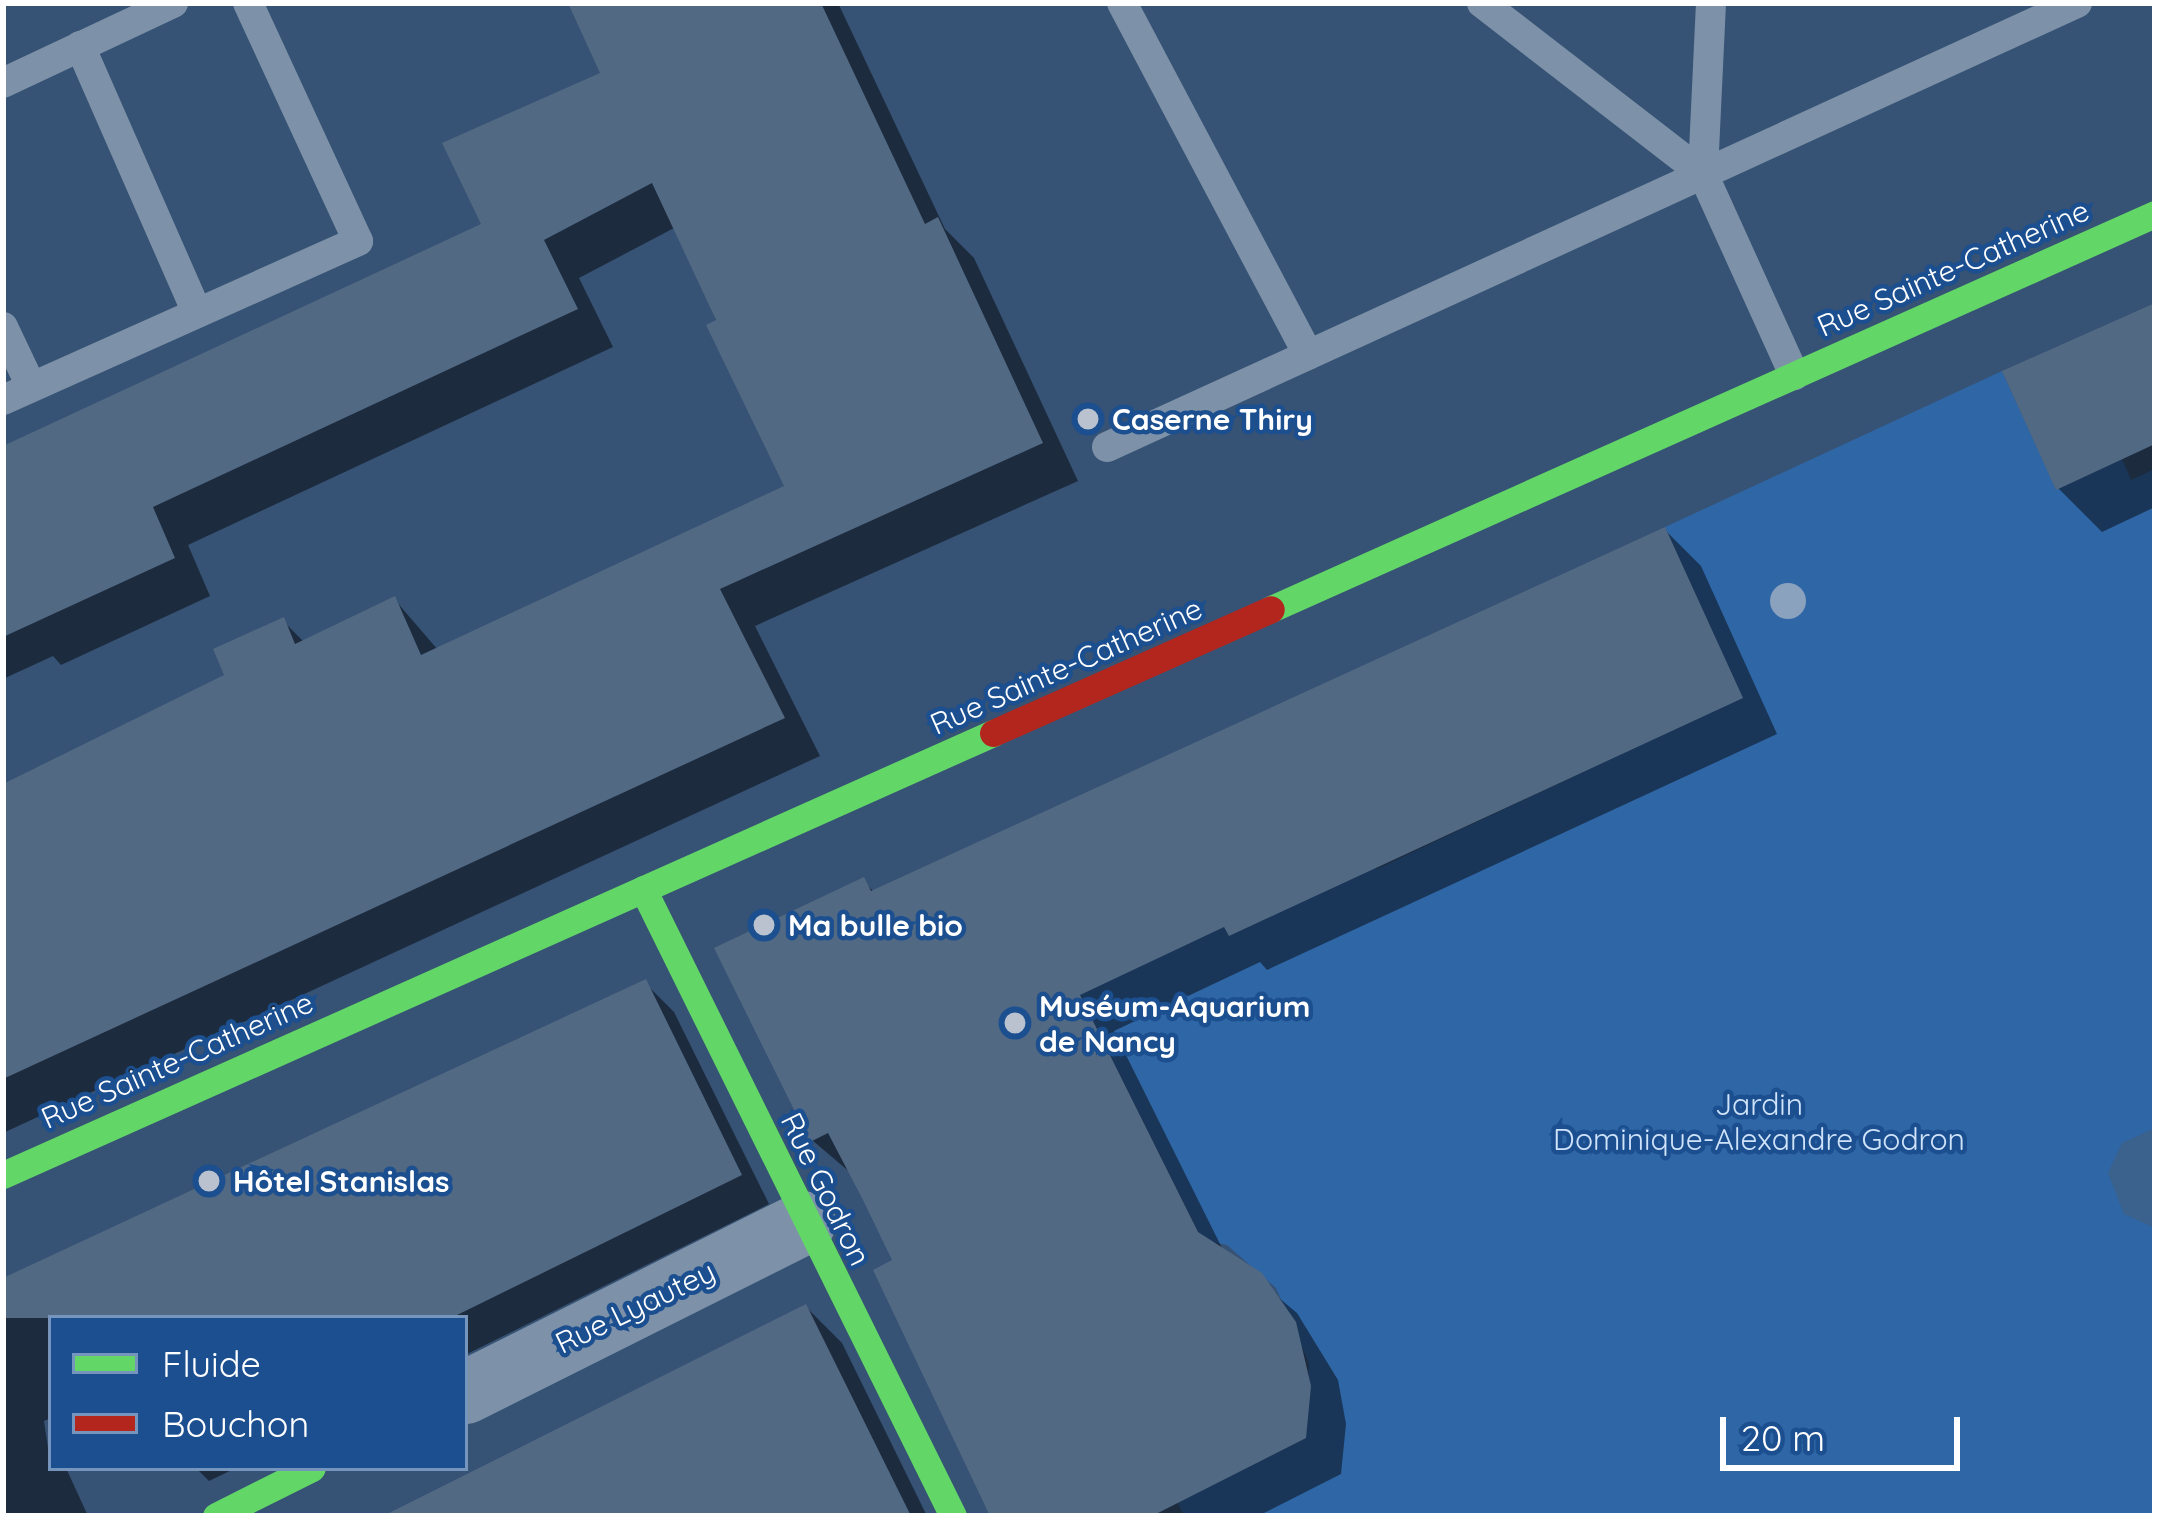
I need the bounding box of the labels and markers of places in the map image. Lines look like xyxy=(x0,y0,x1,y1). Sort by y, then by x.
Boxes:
place label: Caserne Thiry xyxy=(1112,401,1313,437)
marker: Caserne Thiry xyxy=(1075,406,1101,432)
place label: Ma bulle bio xyxy=(788,907,963,943)
marker: Ma bulle bio xyxy=(751,912,777,938)
place label: Muséum-Aquarium de Nancy xyxy=(1039,988,1310,1058)
marker: Muséum-Aquarium de Nancy xyxy=(1002,1010,1028,1036)
place label: Hôtel Stanislas xyxy=(233,1163,449,1199)
marker: Hôtel Stanislas xyxy=(196,1168,222,1194)

